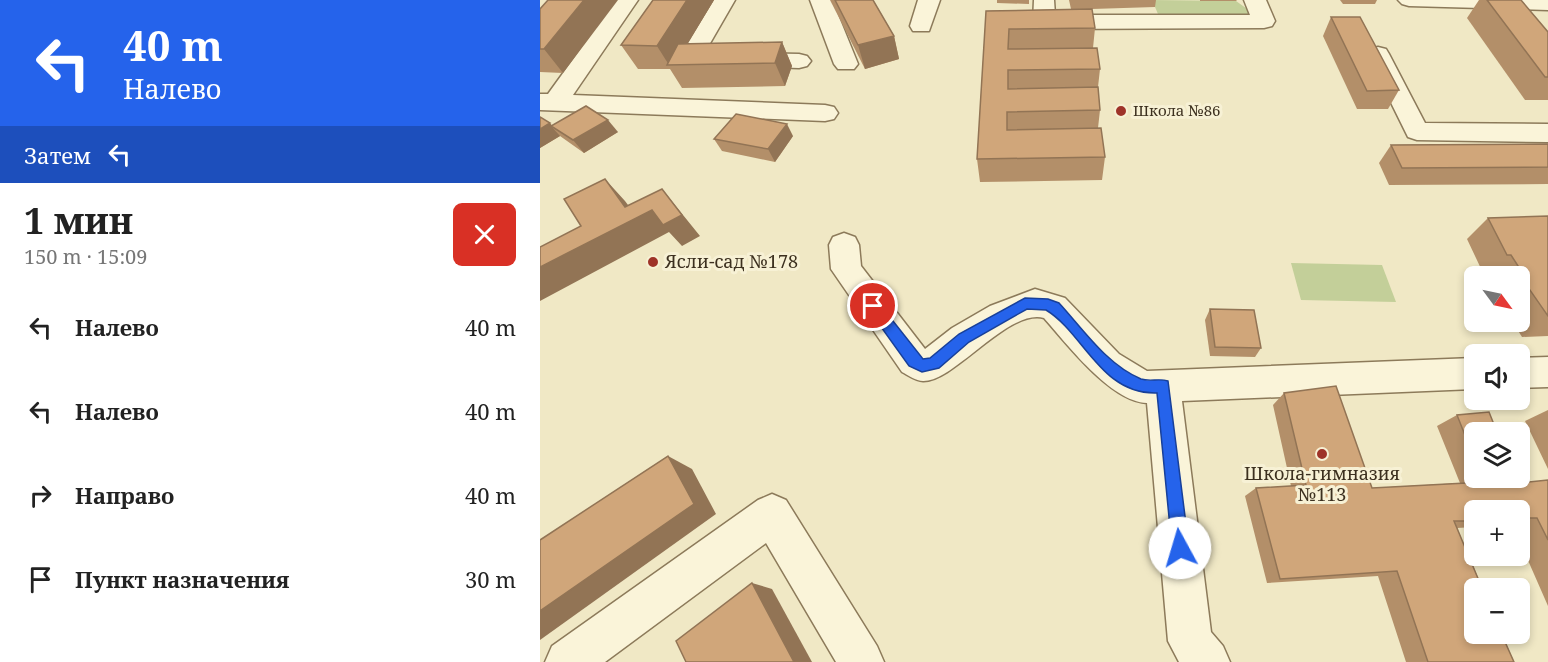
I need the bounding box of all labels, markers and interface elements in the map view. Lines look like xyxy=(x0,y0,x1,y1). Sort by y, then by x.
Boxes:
text: 40 m xyxy=(123,16,223,73)
icon: left xyxy=(24,24,102,102)
text: Налево xyxy=(123,70,221,107)
place label: Школа №86 xyxy=(1133,100,1220,120)
marker: Школа №86 xyxy=(1114,104,1128,118)
icon: left xyxy=(103,138,136,171)
text: Затем xyxy=(24,140,91,170)
text: 1 мин xyxy=(24,196,133,245)
button: close xyxy=(453,203,516,266)
text: 150 m · 15:09 xyxy=(24,243,147,270)
place label: Ясли-сад №178 xyxy=(664,249,798,273)
marker: Ясли-сад №178 xyxy=(646,255,660,269)
north arrow xyxy=(1464,266,1530,332)
map controls xyxy=(1464,266,1530,644)
pin xyxy=(847,280,898,331)
icon: arrive xyxy=(856,289,889,322)
icon: left xyxy=(24,311,57,344)
text: Налево xyxy=(75,312,159,342)
text: 40 m xyxy=(465,312,516,342)
button: sound xyxy=(1464,344,1530,410)
icon: left xyxy=(24,395,57,428)
text: Налево xyxy=(75,396,159,426)
text: 40 m xyxy=(465,396,516,426)
button: layers xyxy=(1464,422,1530,488)
marker: Школа-гимназия №113 xyxy=(1315,447,1329,461)
place label: Школа-гимназия №113 xyxy=(1244,461,1400,506)
icon: right xyxy=(24,479,57,512)
text: Направо xyxy=(75,480,174,510)
text: 40 m xyxy=(465,480,516,510)
button: + xyxy=(1464,500,1530,566)
position arrow xyxy=(1148,516,1212,580)
icon: arrive xyxy=(24,563,57,596)
text: Пункт назначения xyxy=(75,564,289,594)
text: 30 m xyxy=(465,564,516,594)
button: − xyxy=(1464,578,1530,644)

